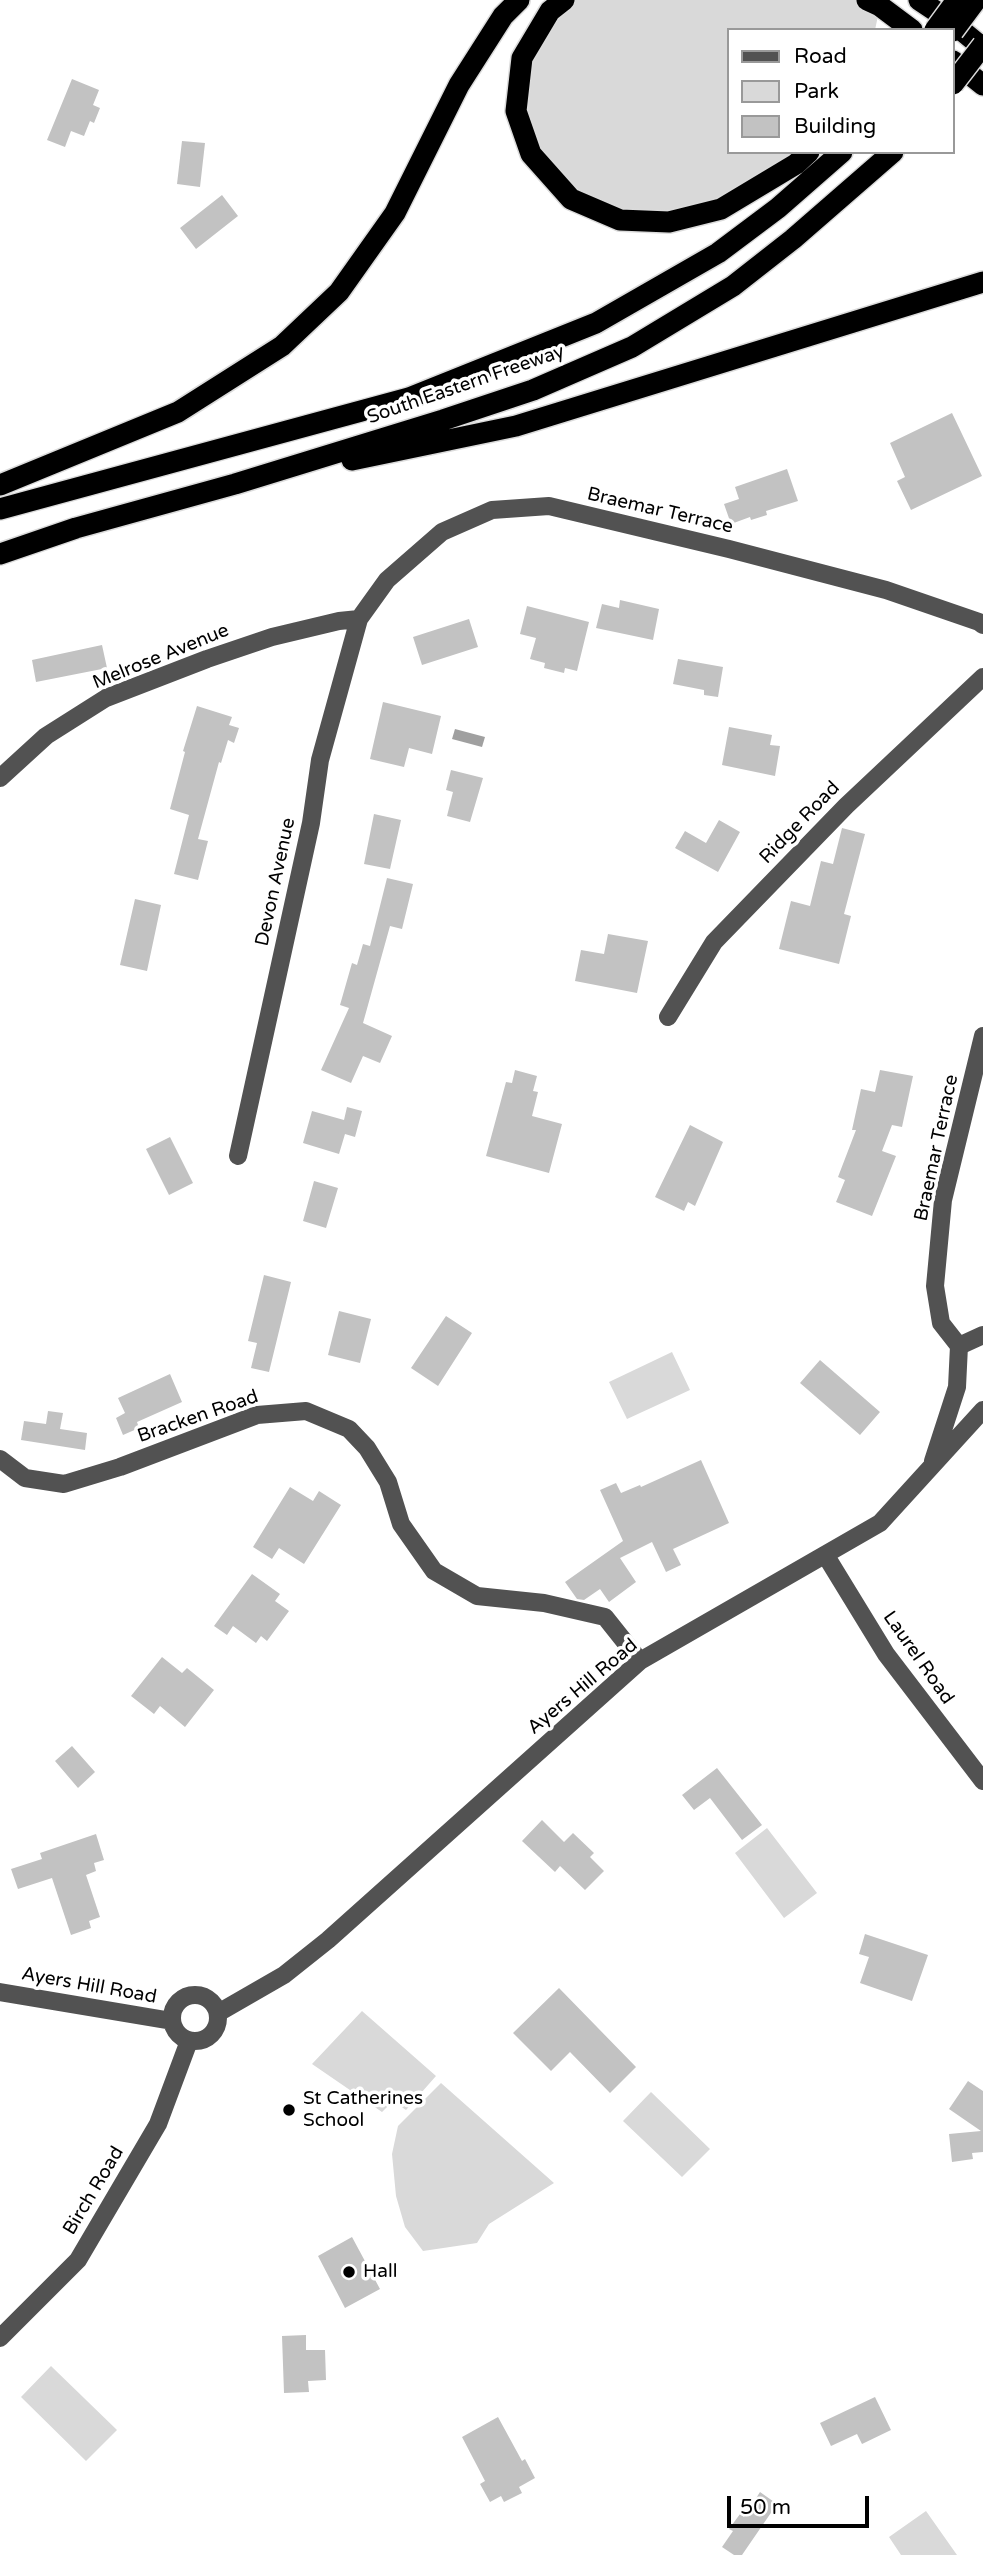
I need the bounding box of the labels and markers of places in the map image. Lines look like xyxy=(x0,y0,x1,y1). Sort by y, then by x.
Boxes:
place label: St Catherines School xyxy=(303,2088,423,2132)
marker: St Catherines School xyxy=(281,2102,297,2118)
place label: Hall xyxy=(363,2261,397,2283)
marker: Hall xyxy=(341,2264,357,2280)

